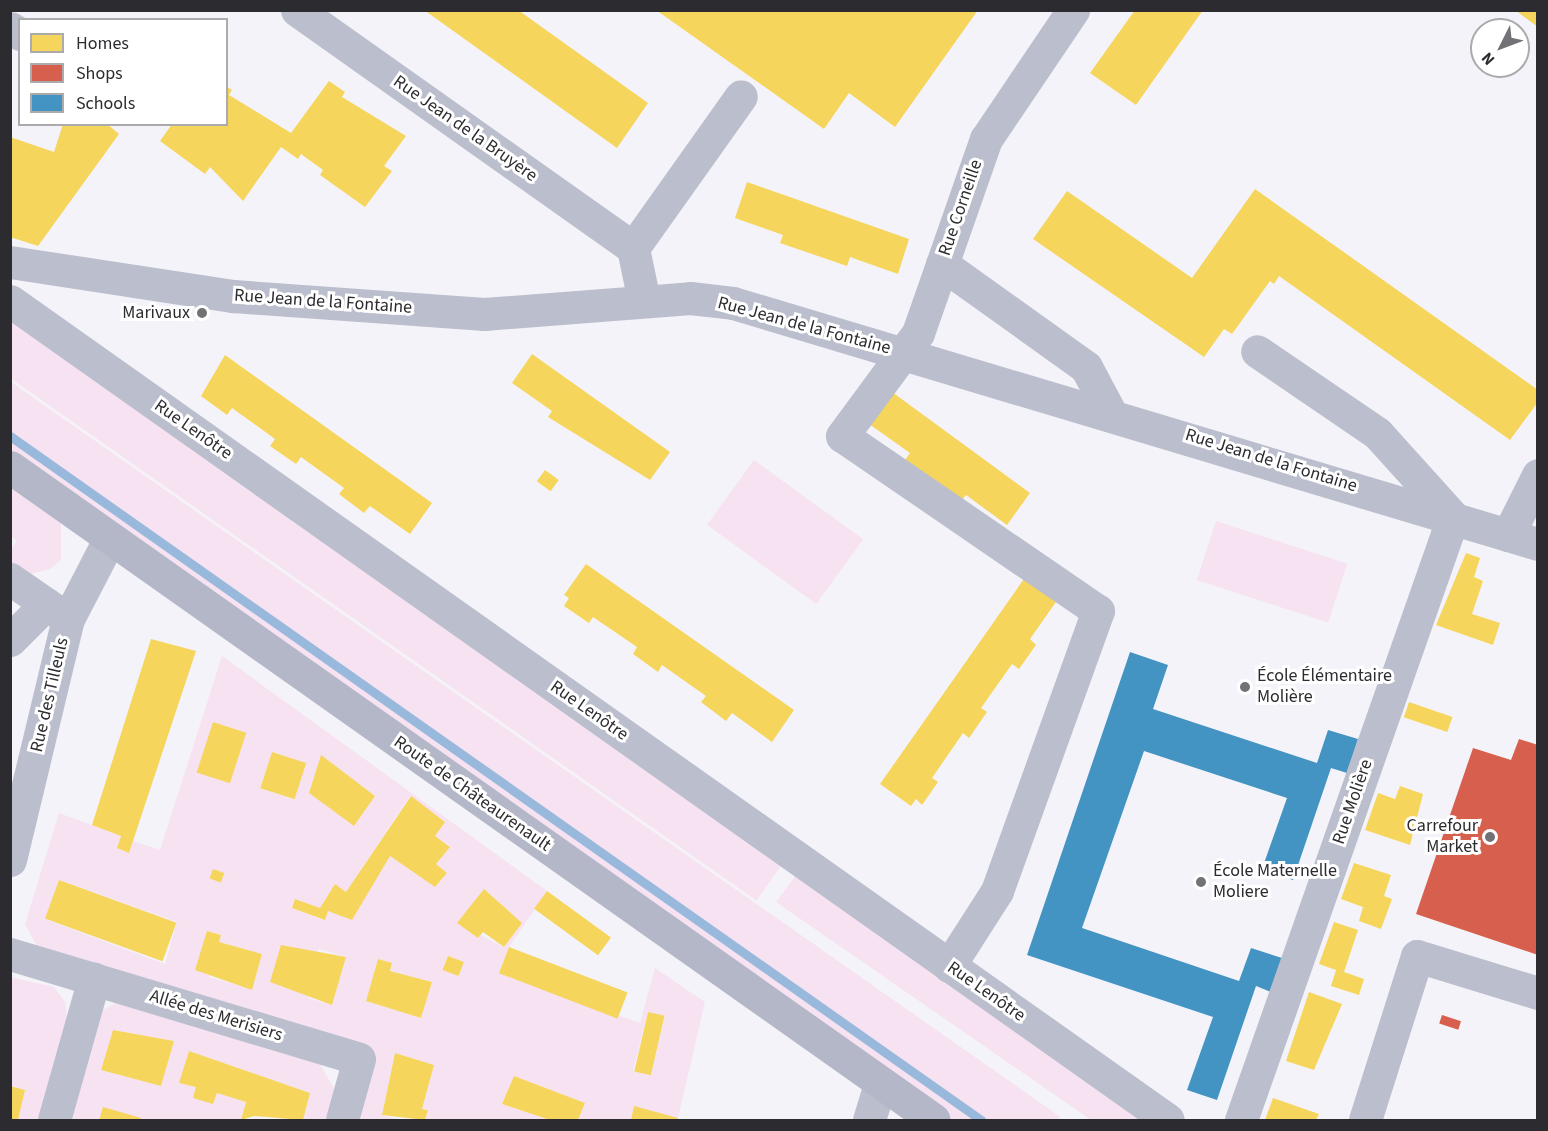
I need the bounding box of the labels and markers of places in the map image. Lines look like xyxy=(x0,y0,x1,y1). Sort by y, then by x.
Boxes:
place label: Marivaux xyxy=(122,302,190,324)
marker: Marivaux xyxy=(195,306,209,320)
place label: École Élémentaire Molière xyxy=(1257,666,1392,708)
marker: École Élémentaire Molière xyxy=(1238,680,1252,694)
place label: Carrefour Market xyxy=(1407,816,1478,858)
marker: Carrefour Market xyxy=(1483,830,1497,844)
place label: École Maternelle Moliere xyxy=(1213,861,1337,904)
marker: École Maternelle Moliere xyxy=(1194,875,1208,889)

